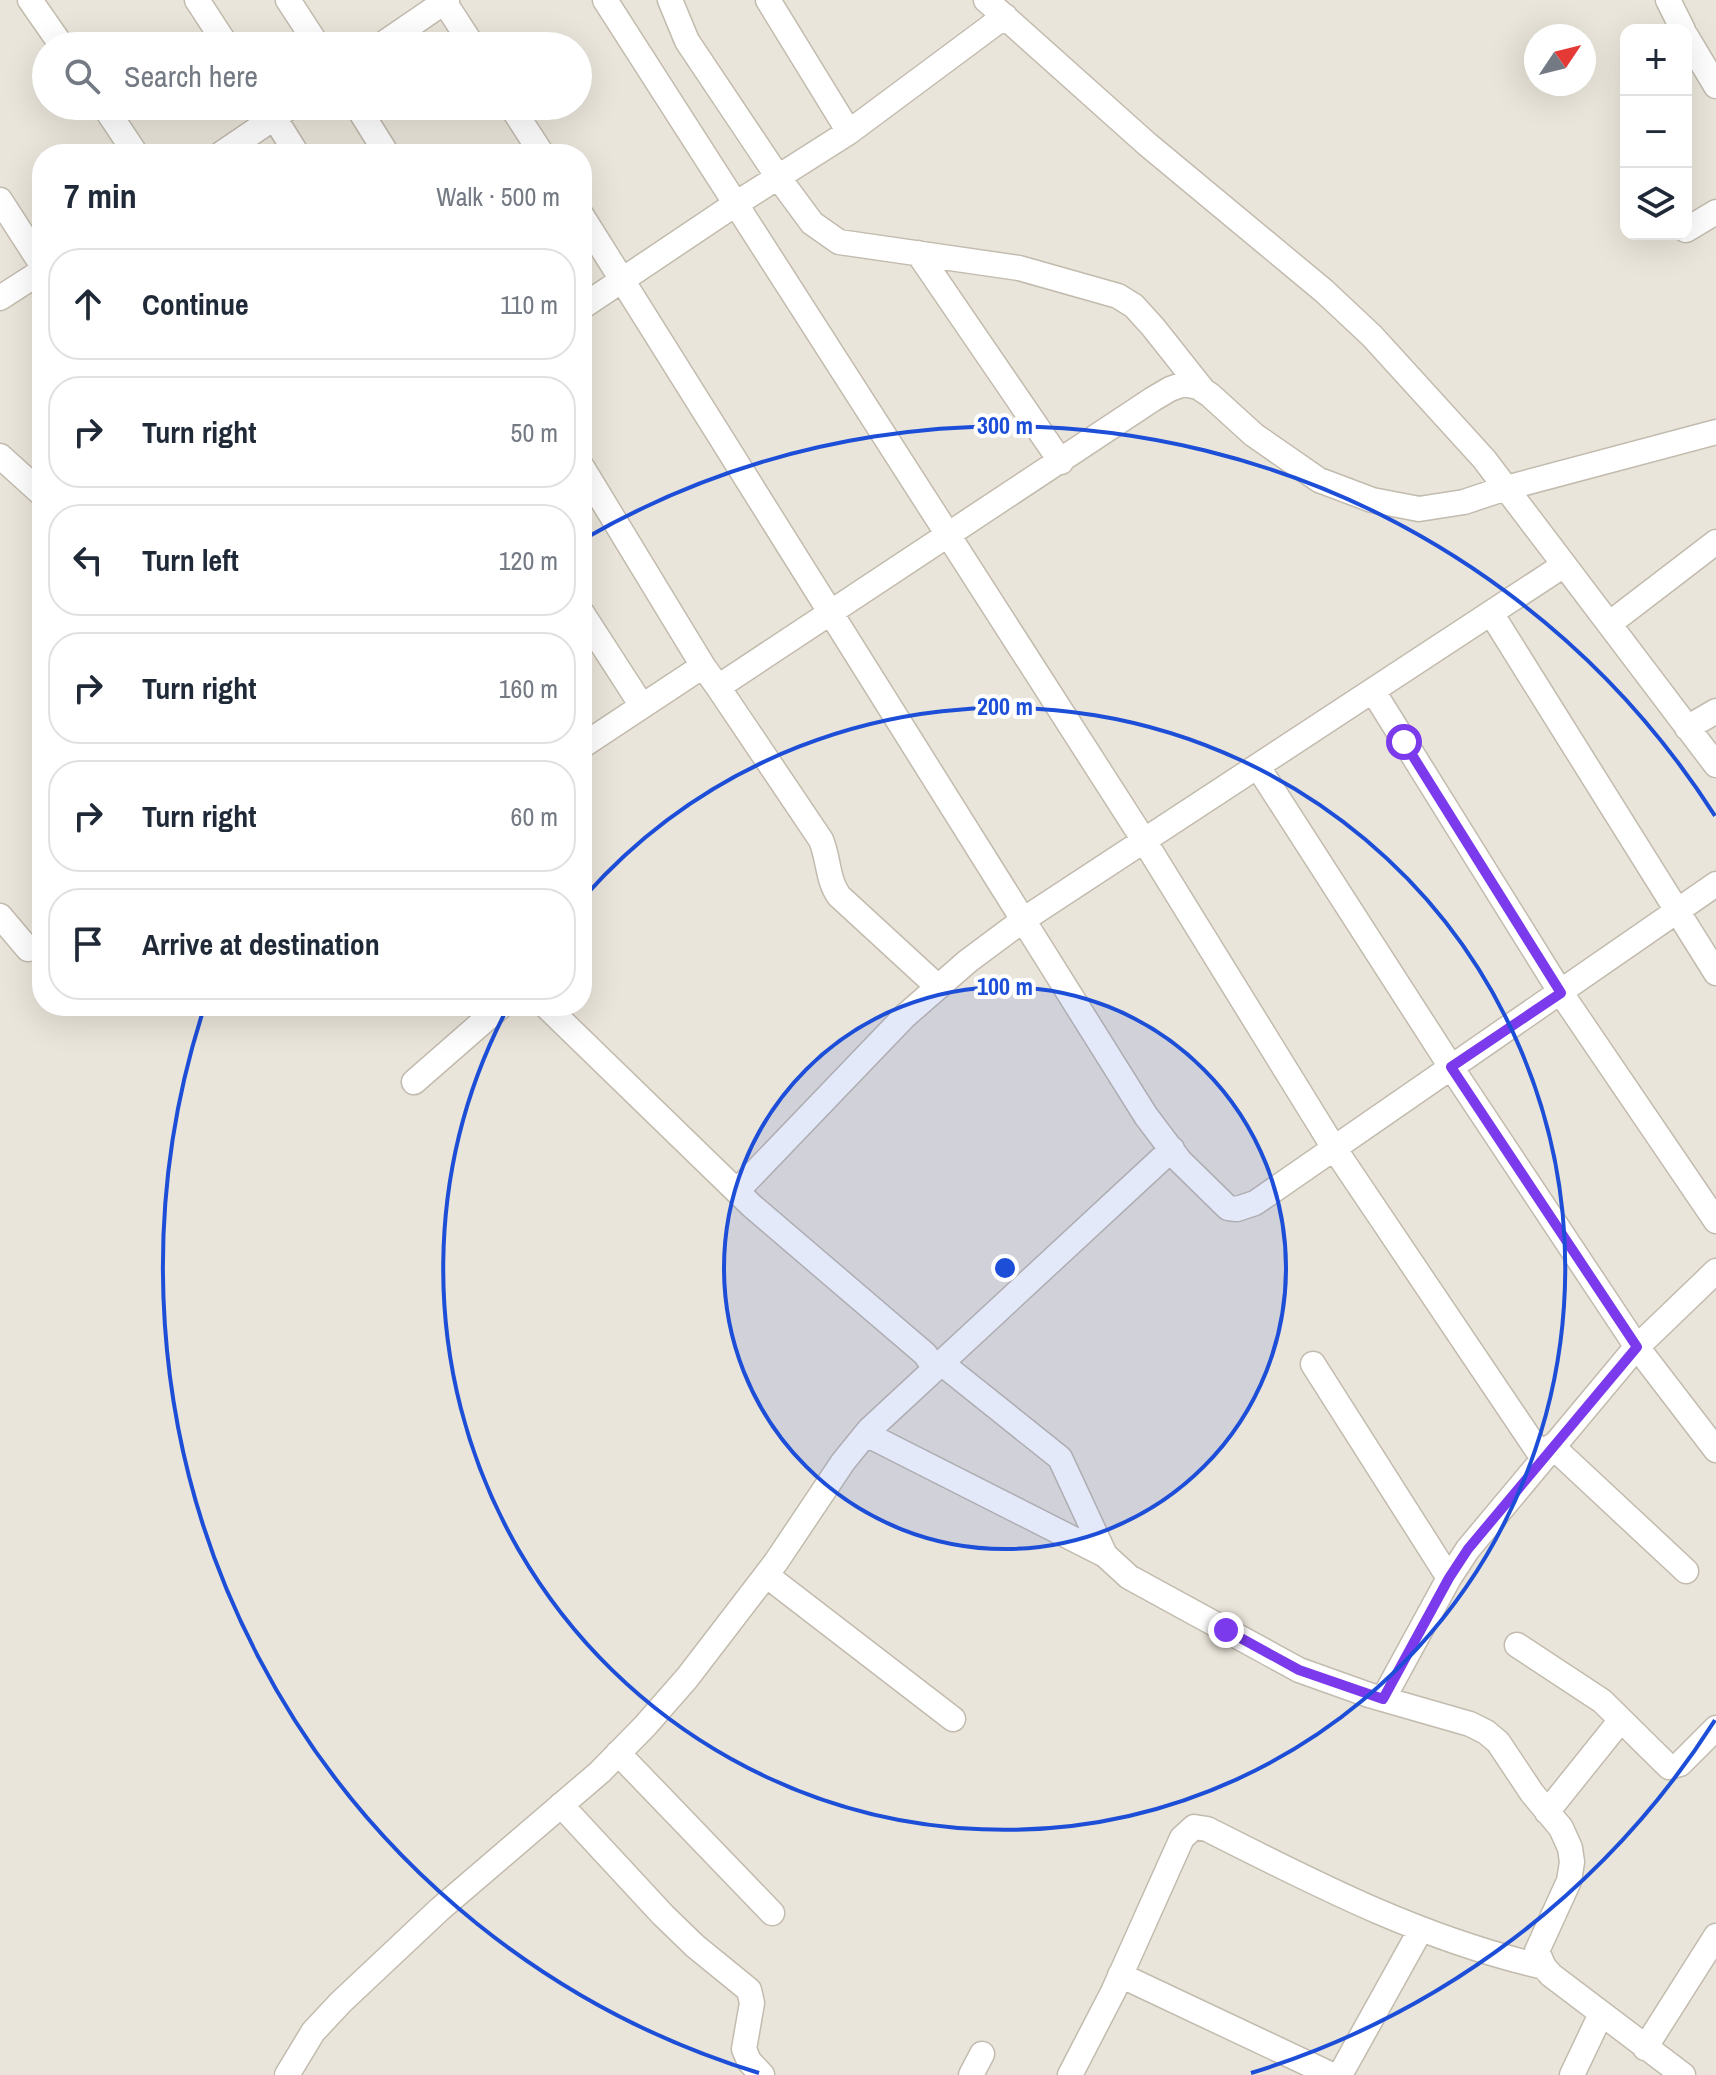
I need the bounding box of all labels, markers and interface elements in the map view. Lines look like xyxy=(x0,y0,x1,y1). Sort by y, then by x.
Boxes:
north arrow xyxy=(1524,24,1596,96)
map controls xyxy=(1620,24,1692,240)
button: + xyxy=(1620,24,1692,96)
search box xyxy=(32,32,592,120)
icon: search xyxy=(60,54,104,98)
text: Search here xyxy=(124,56,258,96)
button: − xyxy=(1620,96,1692,168)
button: layers xyxy=(1620,168,1692,240)
text: 7 min xyxy=(64,173,137,219)
text: Walk · 500 m xyxy=(436,179,560,214)
icon: ahead xyxy=(66,282,110,326)
text: Continue xyxy=(142,284,249,324)
text: 110 m xyxy=(500,287,558,322)
text: 300 m xyxy=(977,409,1033,441)
icon: right xyxy=(66,410,110,454)
text: Turn right xyxy=(142,412,256,452)
text: 50 m xyxy=(511,415,558,450)
icon: left xyxy=(66,538,110,582)
text: Turn left xyxy=(142,540,239,580)
text: 120 m xyxy=(499,543,558,578)
icon: right xyxy=(66,666,110,710)
text: Turn right xyxy=(142,668,256,708)
text: 160 m xyxy=(499,671,558,706)
text: 200 m xyxy=(977,690,1033,722)
route start xyxy=(1386,724,1422,760)
icon: right xyxy=(66,794,110,838)
text: Turn right xyxy=(142,796,256,836)
text: 60 m xyxy=(511,799,558,834)
icon: arrive xyxy=(66,922,110,966)
text: Arrive at destination xyxy=(142,924,380,964)
text: 100 m xyxy=(977,970,1033,1002)
centre of rings xyxy=(991,1254,1019,1282)
route end xyxy=(1208,1612,1244,1648)

